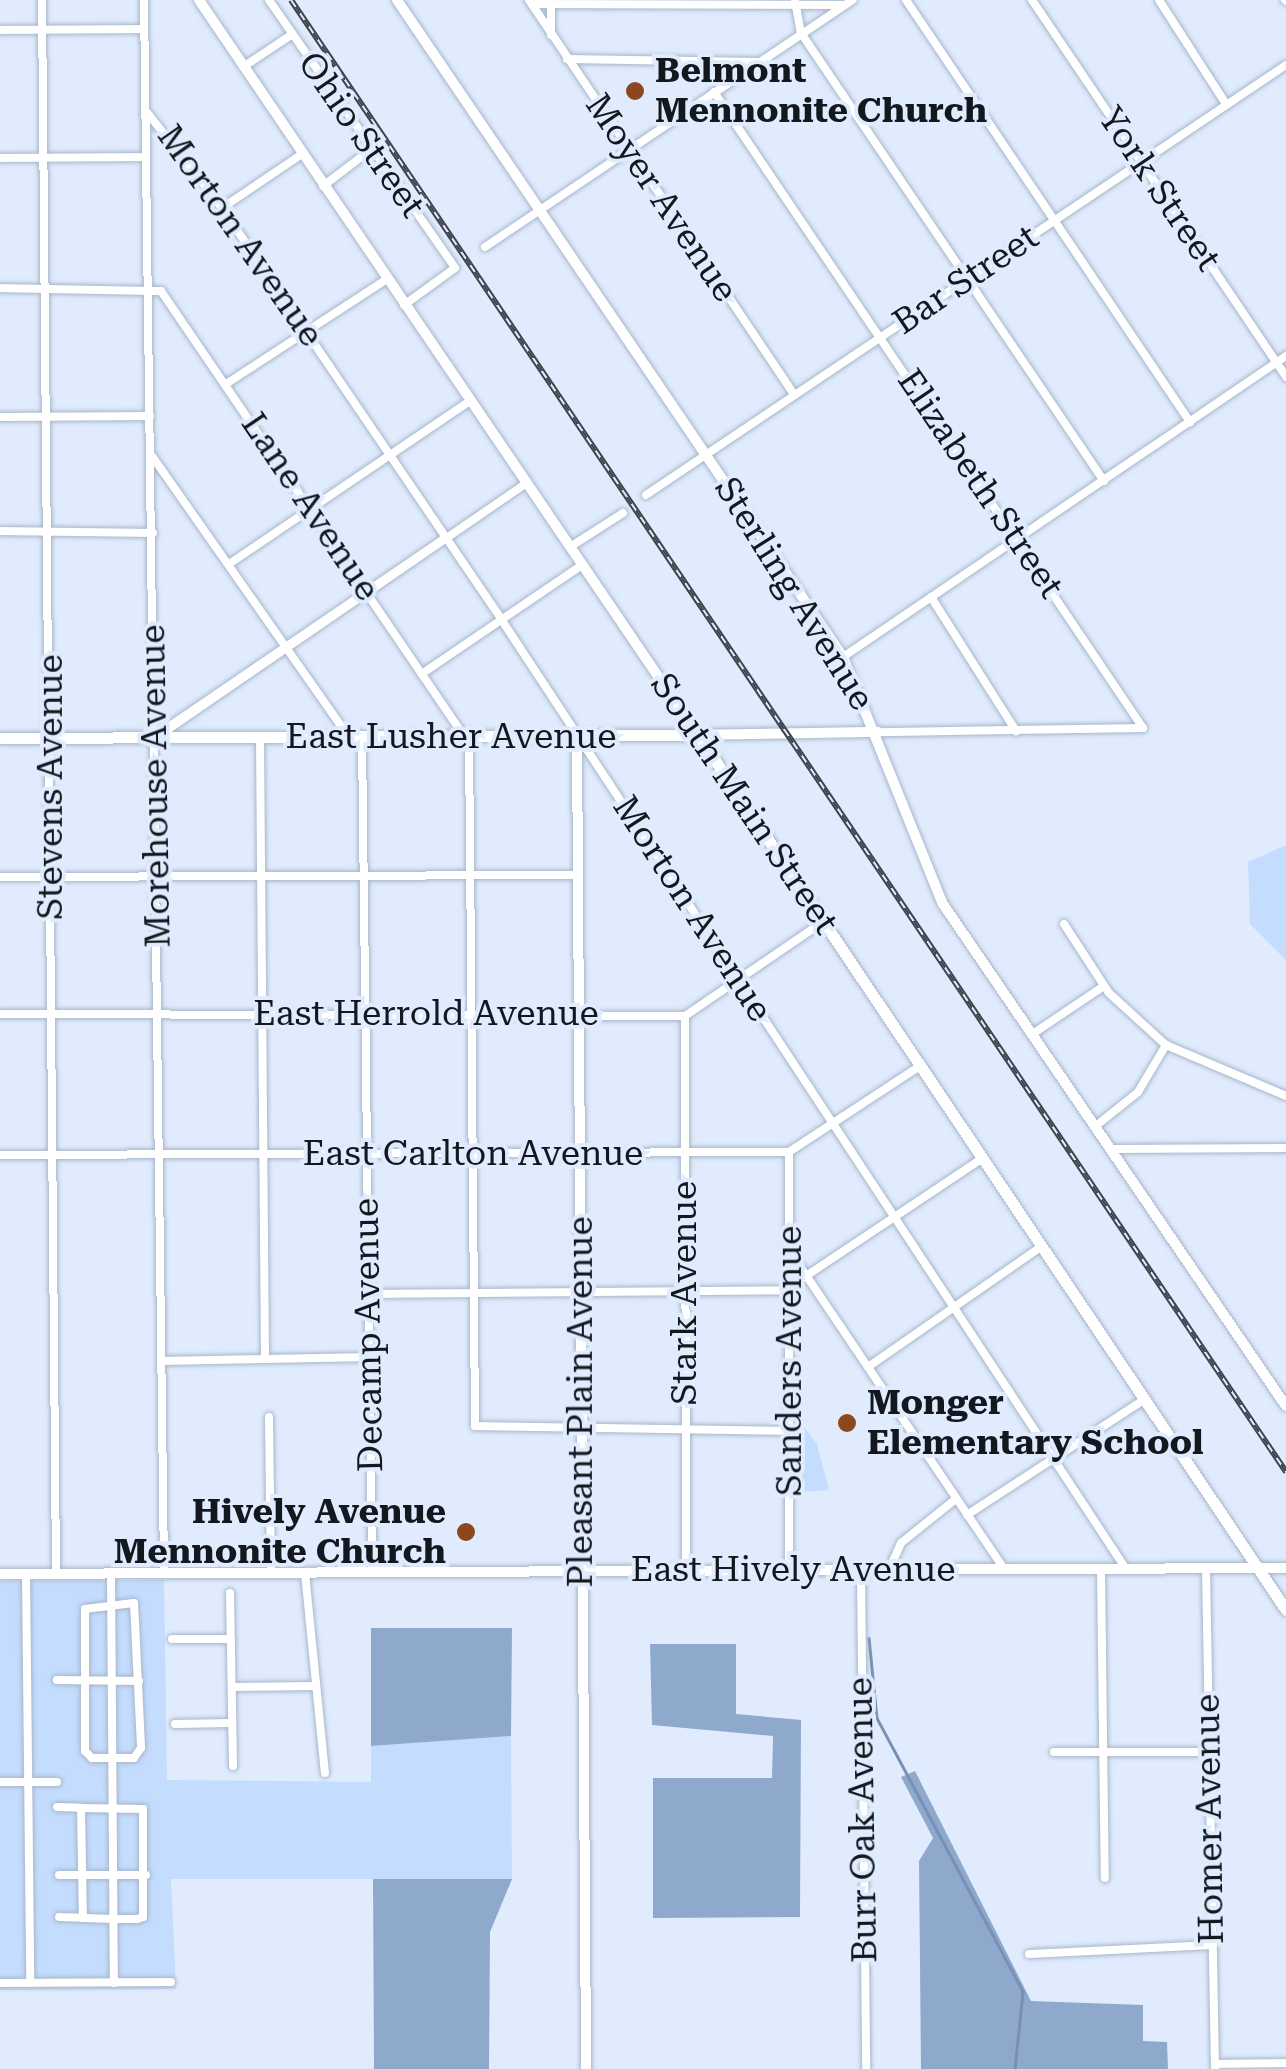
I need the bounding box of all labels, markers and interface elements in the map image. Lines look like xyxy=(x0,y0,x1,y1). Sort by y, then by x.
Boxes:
street label: Ohio Street xyxy=(289,44,433,226)
place label: Belmont Mennonite Church xyxy=(655,50,987,132)
marker: Belmont Mennonite Church xyxy=(624,80,646,102)
street label: Moyer Avenue xyxy=(576,86,746,310)
street label: York Street xyxy=(1089,99,1229,279)
street label: Morton Avenue xyxy=(148,117,332,355)
street label: Bar Street xyxy=(886,216,1046,344)
street label: Elizabeth Street xyxy=(888,362,1072,606)
street label: Lane Avenue xyxy=(232,405,388,609)
street label: Sterling Avenue xyxy=(706,470,882,718)
street label: Morehouse Avenue xyxy=(132,624,180,948)
street label: Stevens Avenue xyxy=(30,654,72,920)
street label: South Main Street xyxy=(641,666,847,942)
street label: East Lusher Avenue xyxy=(286,716,616,758)
street label: Morton Avenue xyxy=(603,788,781,1030)
street label: East Herrold Avenue xyxy=(253,993,599,1035)
street label: East Carlton Avenue xyxy=(303,1133,643,1175)
street label: Stark Avenue xyxy=(664,1181,706,1405)
street label: Decamp Avenue xyxy=(346,1198,392,1472)
street label: Pleasant Plain Avenue xyxy=(560,1216,602,1588)
street label: Sanders Avenue xyxy=(769,1226,811,1496)
place label: Monger Elementary School xyxy=(867,1382,1204,1464)
marker: Monger Elementary School xyxy=(836,1412,858,1434)
place label: Hively Avenue Mennonite Church xyxy=(114,1491,446,1573)
marker: Hively Avenue Mennonite Church xyxy=(455,1521,477,1543)
street label: East Hively Avenue xyxy=(631,1549,955,1591)
street label: Burr Oak Avenue xyxy=(840,1677,886,1963)
street label: Homer Avenue xyxy=(1187,1694,1233,1944)

